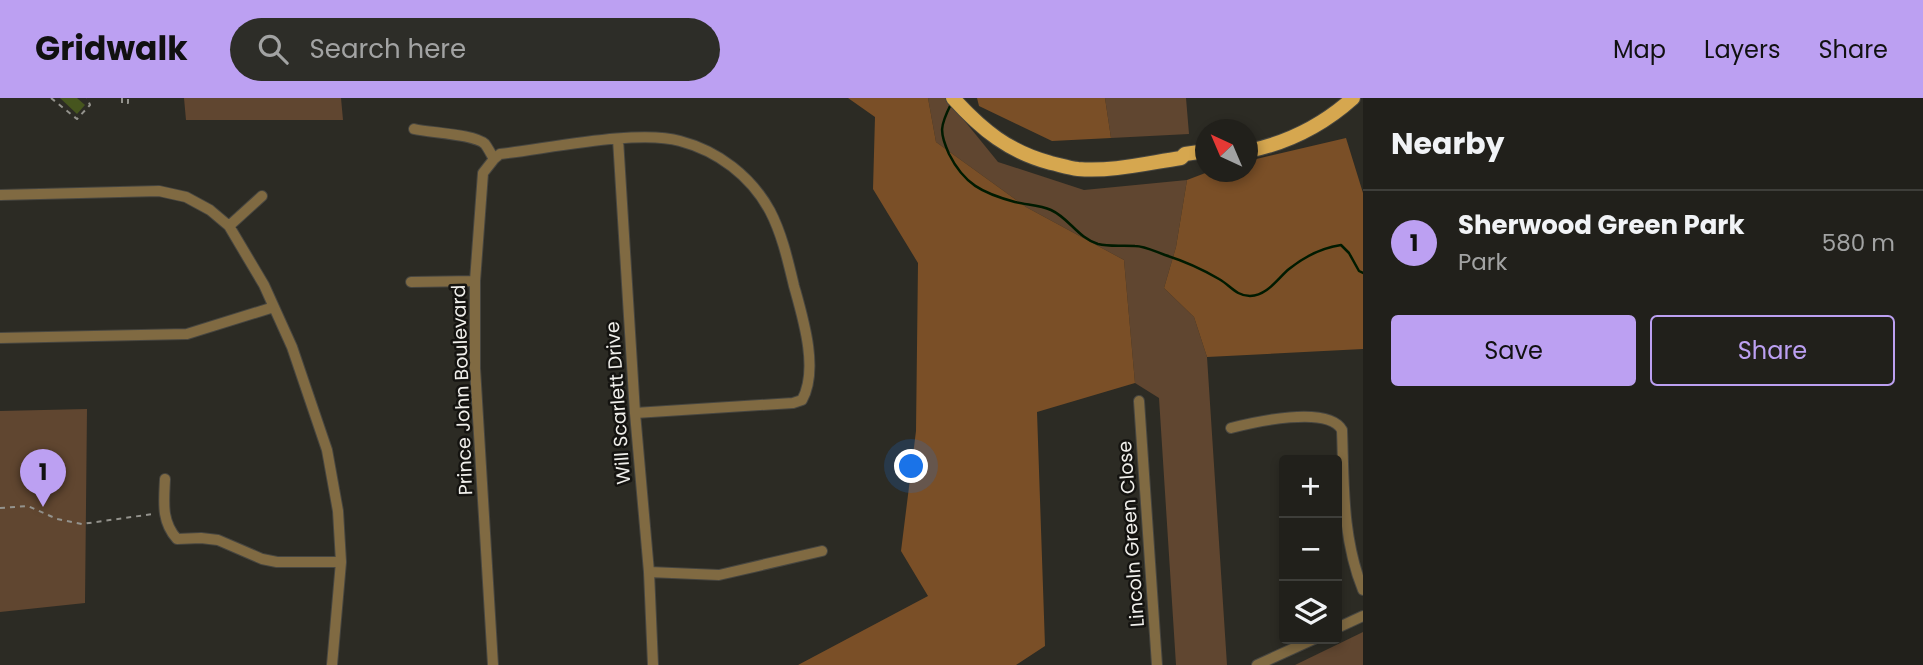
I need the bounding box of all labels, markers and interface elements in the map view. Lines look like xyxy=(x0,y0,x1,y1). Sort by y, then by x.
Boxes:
search box xyxy=(230,18,720,81)
text: Gridwalk xyxy=(35,25,188,72)
icon: search xyxy=(254,30,292,68)
text: Search here xyxy=(310,31,466,67)
text: Map xyxy=(1613,33,1666,66)
text: Layers xyxy=(1704,33,1780,66)
text: Share xyxy=(1818,33,1888,66)
north arrow xyxy=(1195,119,1258,182)
text: Nearby xyxy=(1391,122,1505,165)
text: Sherwood Green Park xyxy=(1458,207,1745,243)
text: 1 xyxy=(1410,227,1418,259)
text: 580 m xyxy=(1822,227,1895,259)
text: Park xyxy=(1458,246,1507,278)
street label: Prince John Boulevard xyxy=(445,284,479,496)
button: Save xyxy=(1391,315,1636,386)
button: Share xyxy=(1650,315,1895,386)
street label: Will Scarlett Drive xyxy=(599,321,637,485)
street label: Lincoln Green Close xyxy=(1111,440,1151,628)
pin: 1 xyxy=(20,449,66,507)
your location xyxy=(894,449,928,483)
map controls xyxy=(1279,455,1342,644)
button: + xyxy=(1279,455,1342,518)
button: − xyxy=(1279,518,1342,581)
button: layers xyxy=(1279,581,1342,644)

